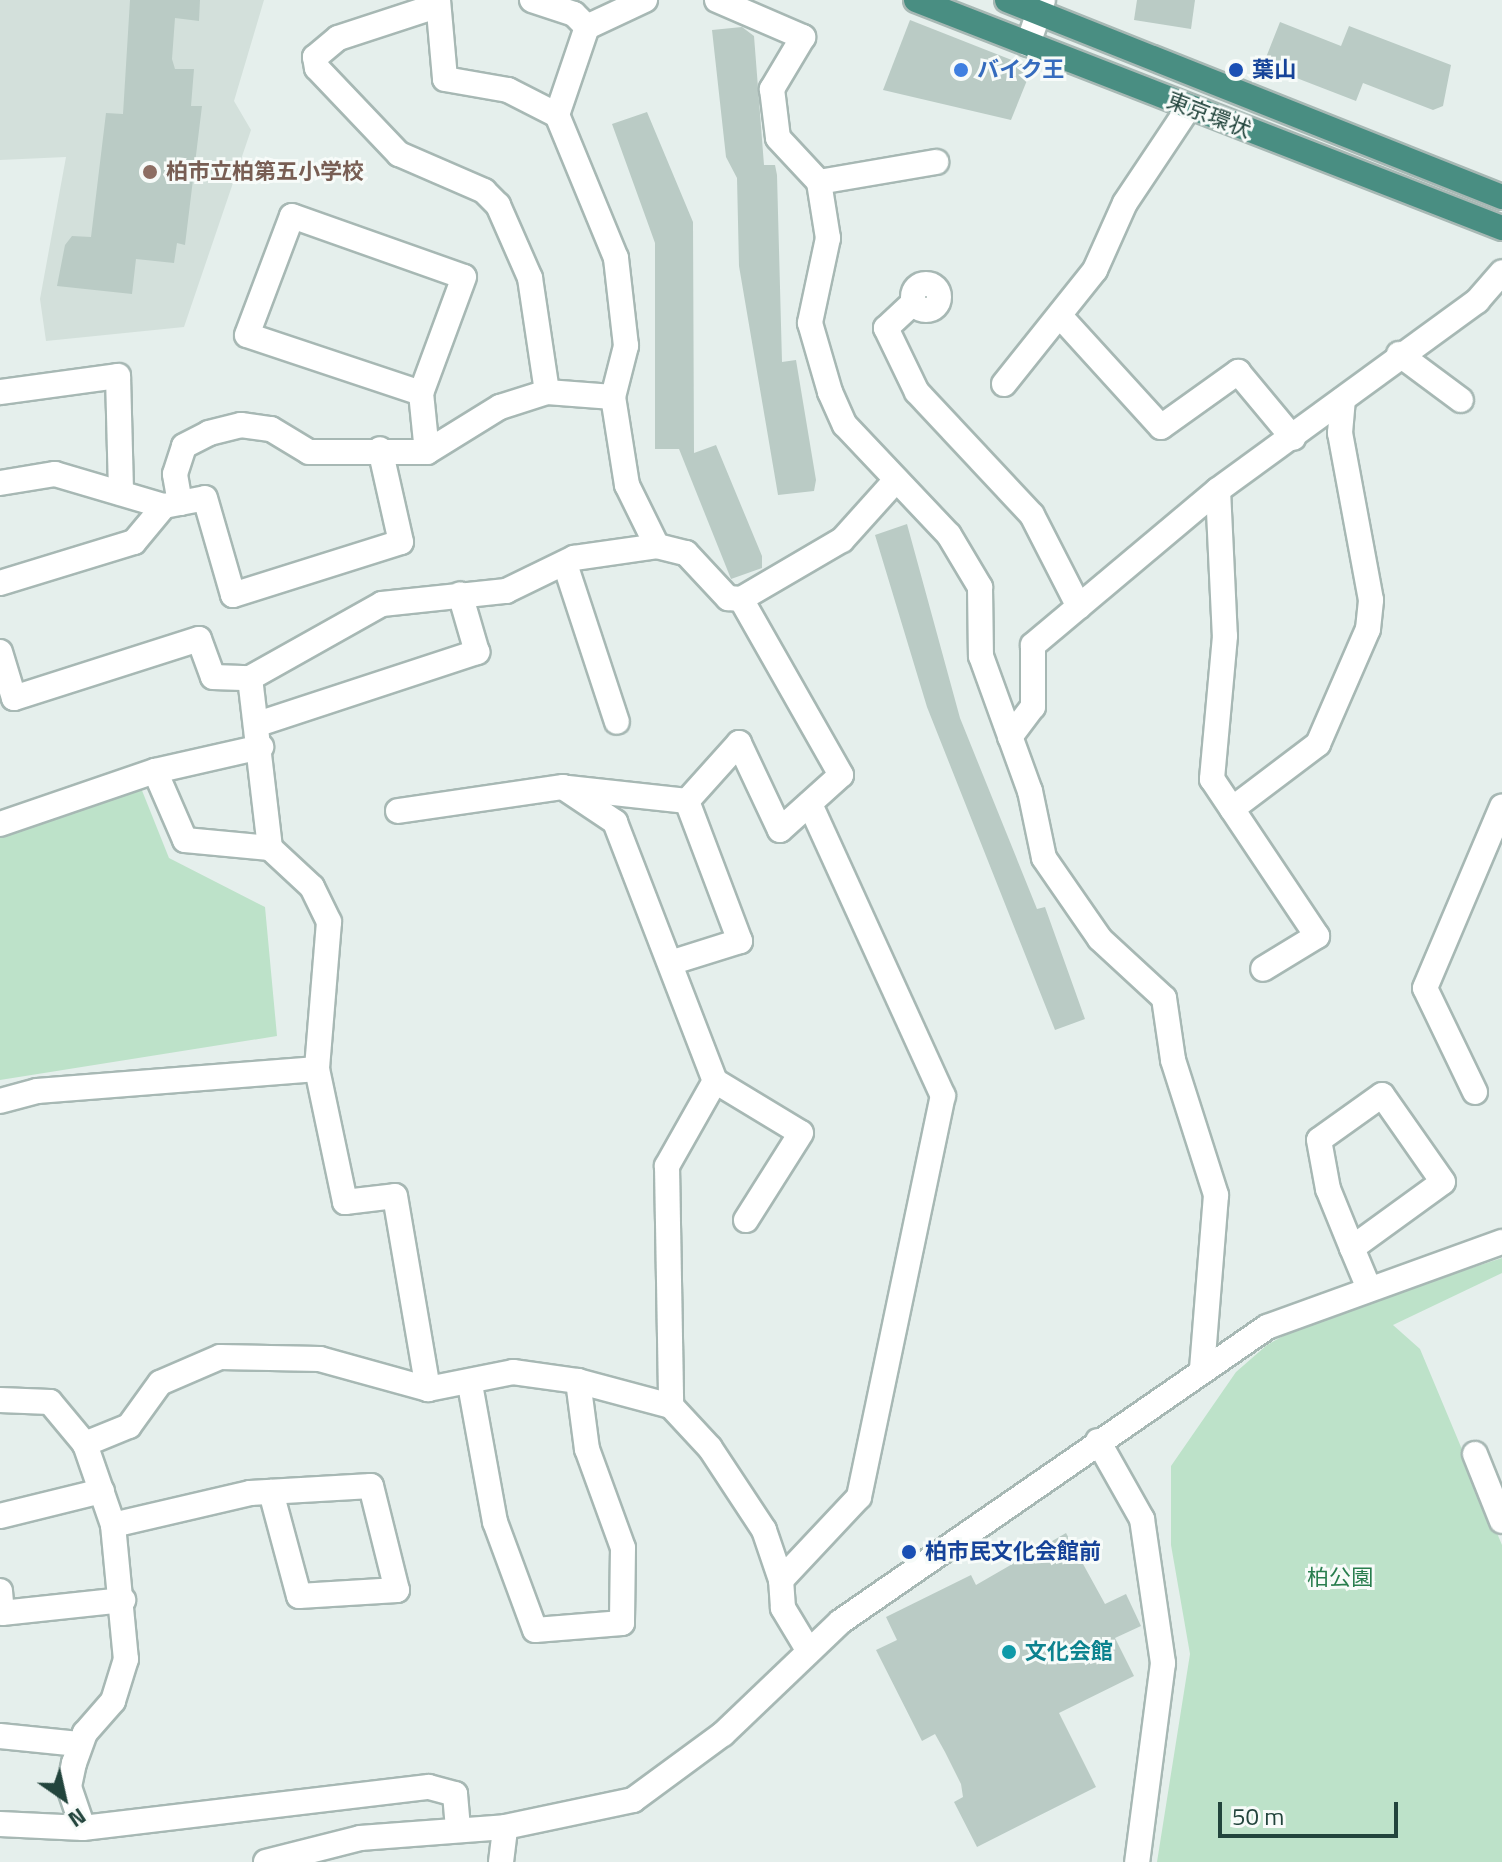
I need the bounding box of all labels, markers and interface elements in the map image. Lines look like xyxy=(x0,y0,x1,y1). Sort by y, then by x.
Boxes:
place label: バイク王 xyxy=(977,57,1065,83)
place label: 葉山 xyxy=(1252,57,1296,83)
marker: バイク王 xyxy=(952,61,970,79)
marker: 葉山 xyxy=(1227,61,1245,79)
street label: 東京環状 xyxy=(1163,87,1255,143)
place label: 柏市立柏第五小学校 xyxy=(166,159,364,185)
marker: 柏市立柏第五小学校 xyxy=(141,163,159,181)
place label: 柏市民文化会館前 xyxy=(925,1539,1101,1565)
marker: 柏市民文化会館前 xyxy=(900,1543,918,1561)
park label: 柏公園 xyxy=(1307,1565,1373,1591)
place label: 文化会館 xyxy=(1025,1639,1113,1665)
marker: 文化会館 xyxy=(1000,1643,1018,1661)
north arrow xyxy=(24,1758,104,1838)
scale bar xyxy=(1222,1786,1402,1836)
text: 50 m xyxy=(1232,1798,1284,1834)
text: N xyxy=(62,1800,93,1836)

